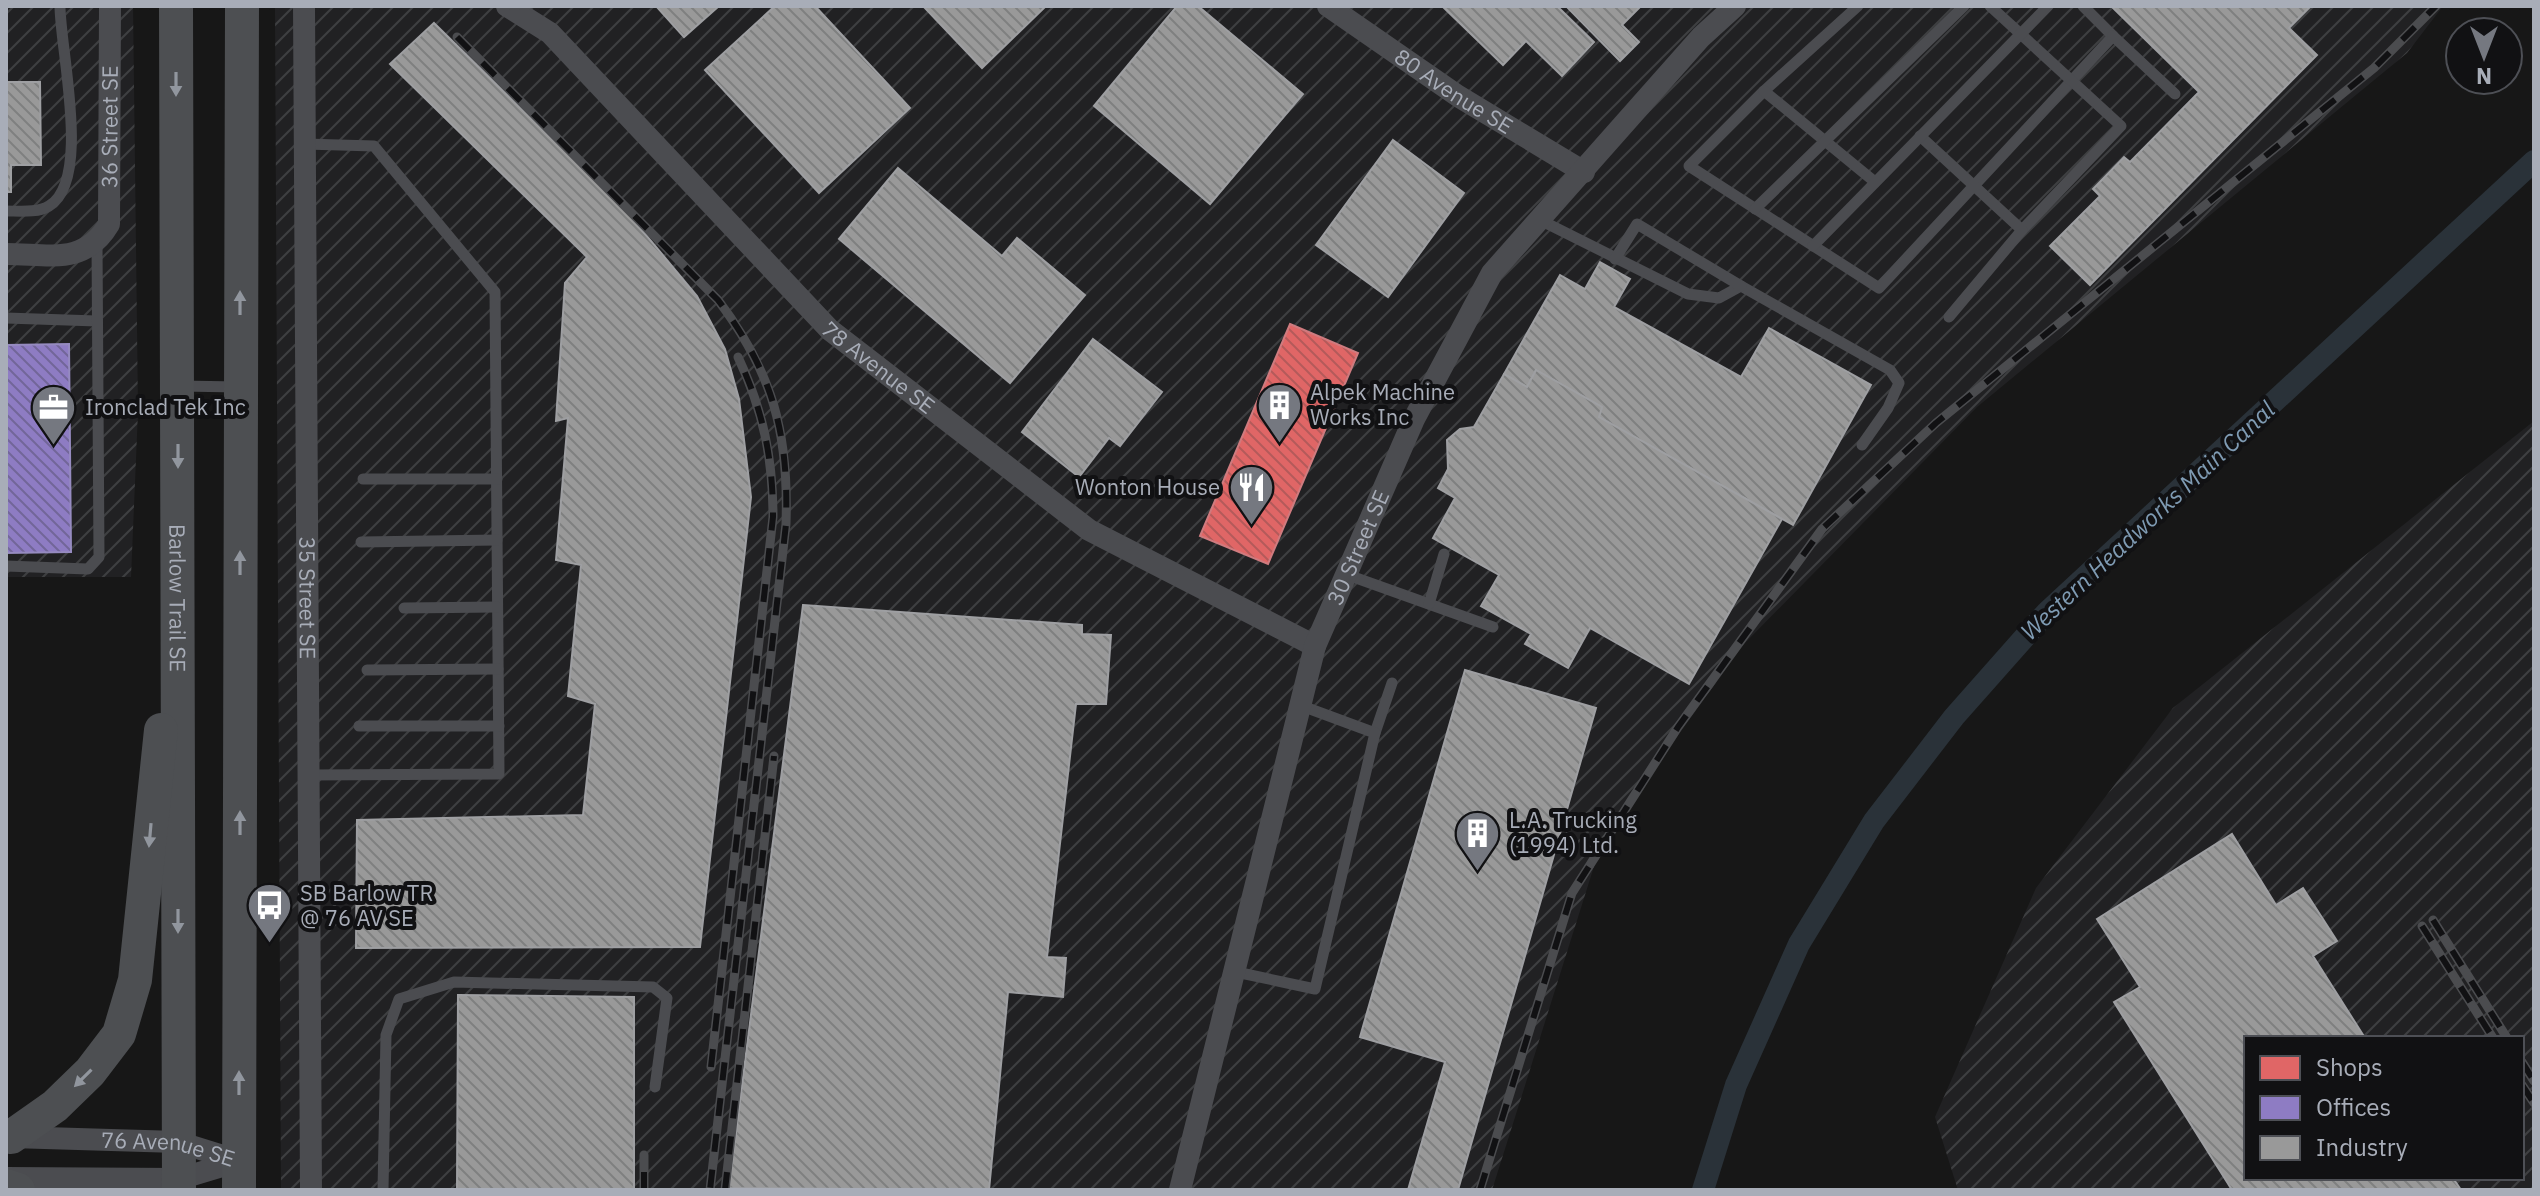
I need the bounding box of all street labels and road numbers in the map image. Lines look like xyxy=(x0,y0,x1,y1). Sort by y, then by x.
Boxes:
street label: 80 Avenue SE xyxy=(1389,42,1519,140)
street label: 36 Street SE xyxy=(94,65,124,188)
street label: 78 Avenue SE xyxy=(815,315,941,420)
street label: 30 Street SE xyxy=(1320,485,1395,609)
street label: Barlow Trail SE xyxy=(163,524,193,672)
street label: 35 Street SE xyxy=(293,536,323,659)
street label: 76 Avenue SE xyxy=(101,1125,239,1173)

